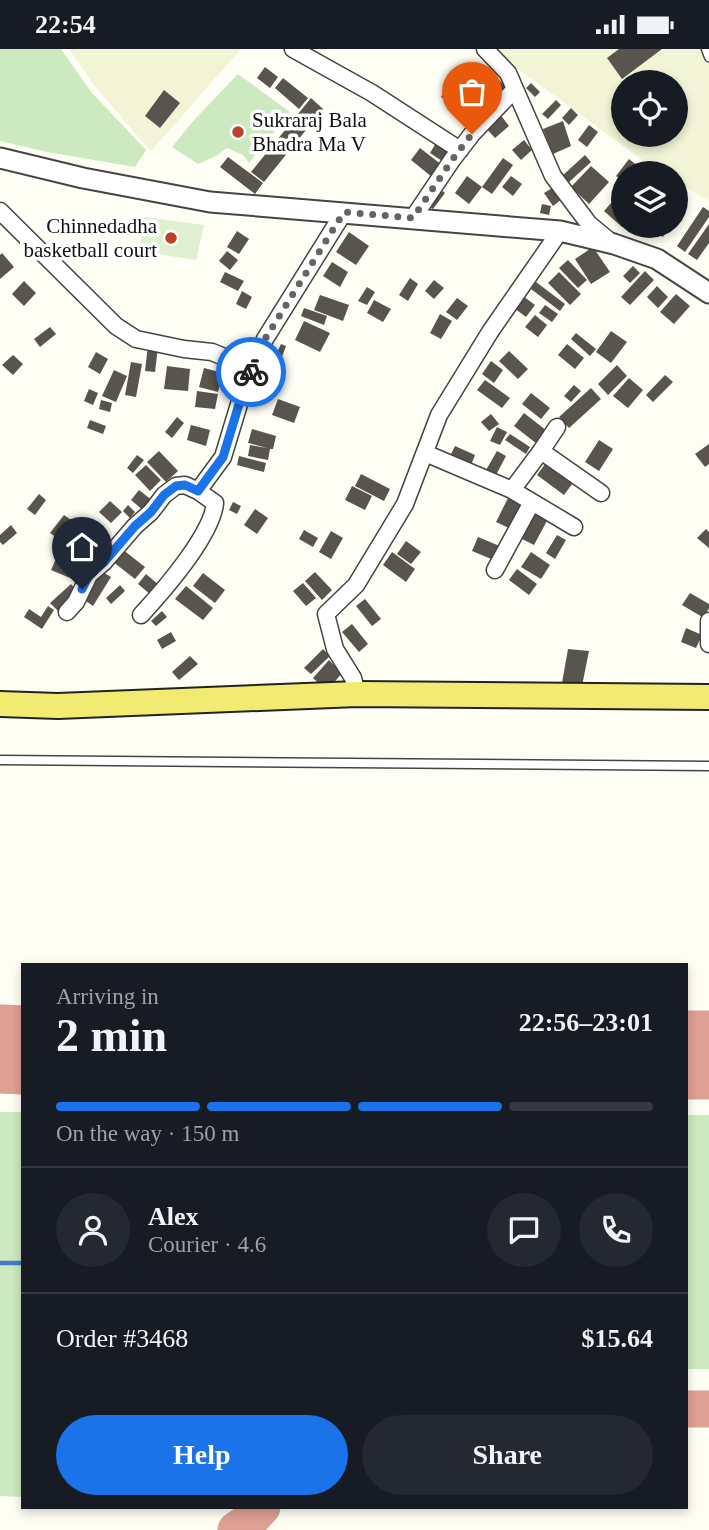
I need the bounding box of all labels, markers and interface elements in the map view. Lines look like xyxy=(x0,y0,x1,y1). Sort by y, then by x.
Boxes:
text: 22:54 xyxy=(35,10,96,39)
pin xyxy=(442,62,502,134)
map controls xyxy=(611,70,688,238)
button: locate xyxy=(611,70,688,147)
icon: bag xyxy=(453,73,491,111)
place label: Sukraraj Bala Bhadra Ma V xyxy=(252,108,368,156)
marker: Sukraraj Bala Bhadra Ma V xyxy=(230,124,246,140)
button: layers xyxy=(611,161,688,238)
place label: Chinnedadha basketball court xyxy=(23,214,158,262)
marker: Chinnedadha basketball court xyxy=(163,230,179,246)
courier xyxy=(216,337,286,407)
icon: bike xyxy=(232,353,270,391)
pin xyxy=(52,517,112,589)
icon: home xyxy=(63,528,101,566)
text: Arriving in xyxy=(56,984,159,1009)
text: 22:56–23:01 xyxy=(519,1008,653,1037)
text: 2 min xyxy=(56,1010,167,1061)
text: On the way · 150 m xyxy=(56,1121,239,1146)
button: person xyxy=(56,1193,130,1267)
button: chat xyxy=(487,1193,561,1267)
button: phone xyxy=(579,1193,653,1267)
text: Alex xyxy=(148,1202,199,1231)
text: Courier · 4.6 xyxy=(148,1232,266,1257)
text: Order #3468 xyxy=(56,1324,188,1353)
text: $15.64 xyxy=(582,1324,653,1353)
button: Help xyxy=(56,1415,348,1495)
button: Share xyxy=(362,1415,653,1495)

